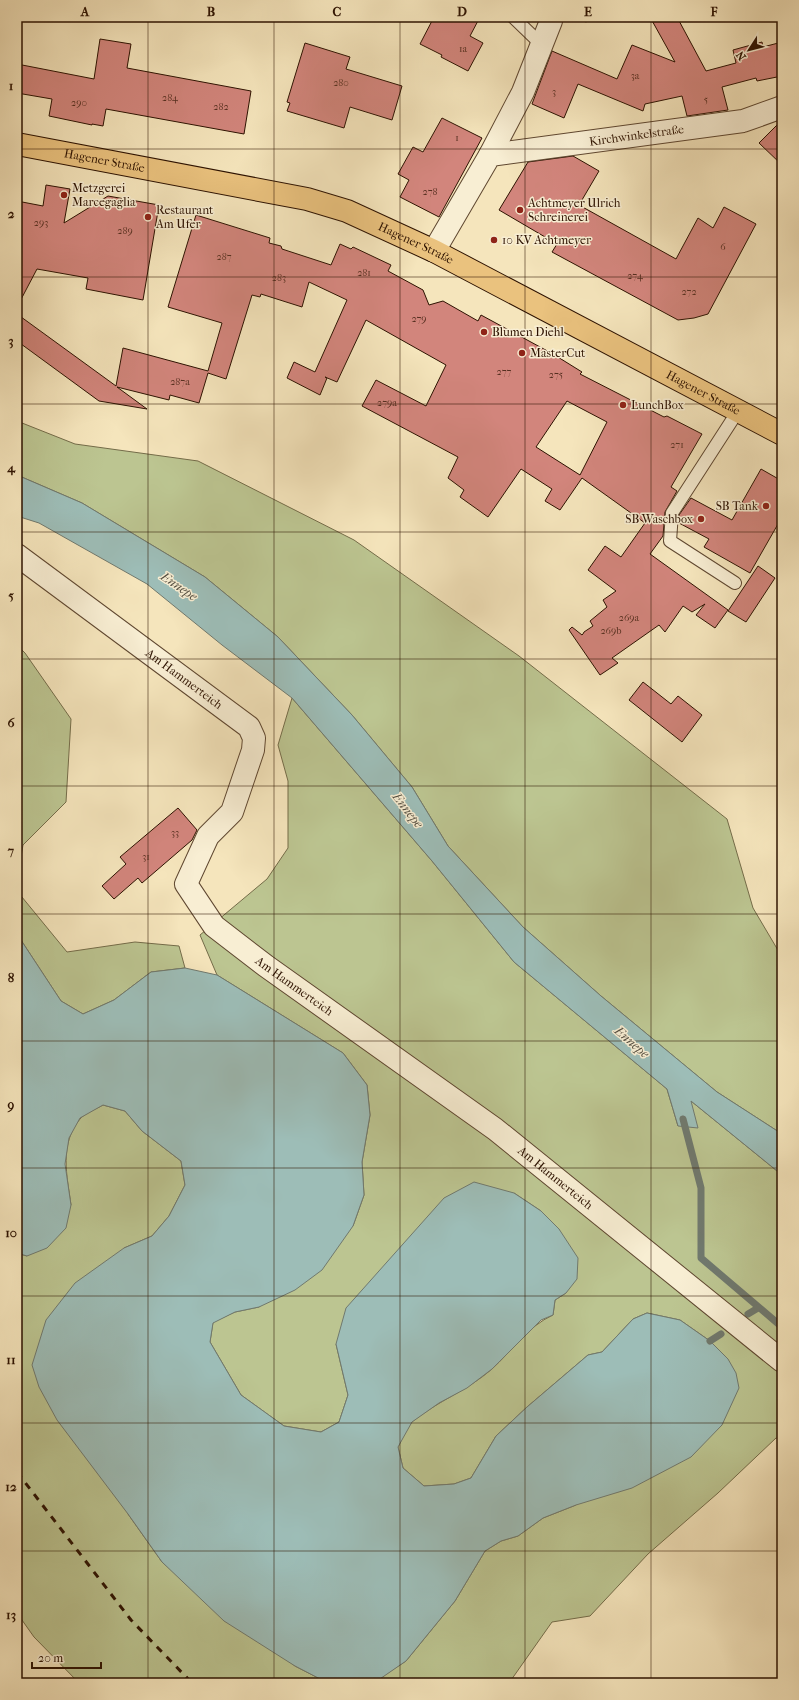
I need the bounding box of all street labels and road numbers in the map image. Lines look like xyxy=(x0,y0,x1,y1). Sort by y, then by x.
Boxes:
street label: Kirchwinkelstraße xyxy=(588,122,685,149)
street label: Hagener Straße xyxy=(63,146,146,175)
street label: Hagener Straße xyxy=(376,219,456,267)
street label: Hagener Straße xyxy=(664,367,743,418)
street label: Am Hammerteich xyxy=(142,645,225,712)
street label: Am Hammerteich xyxy=(252,953,336,1019)
street label: Am Hammerteich xyxy=(514,1143,596,1212)

